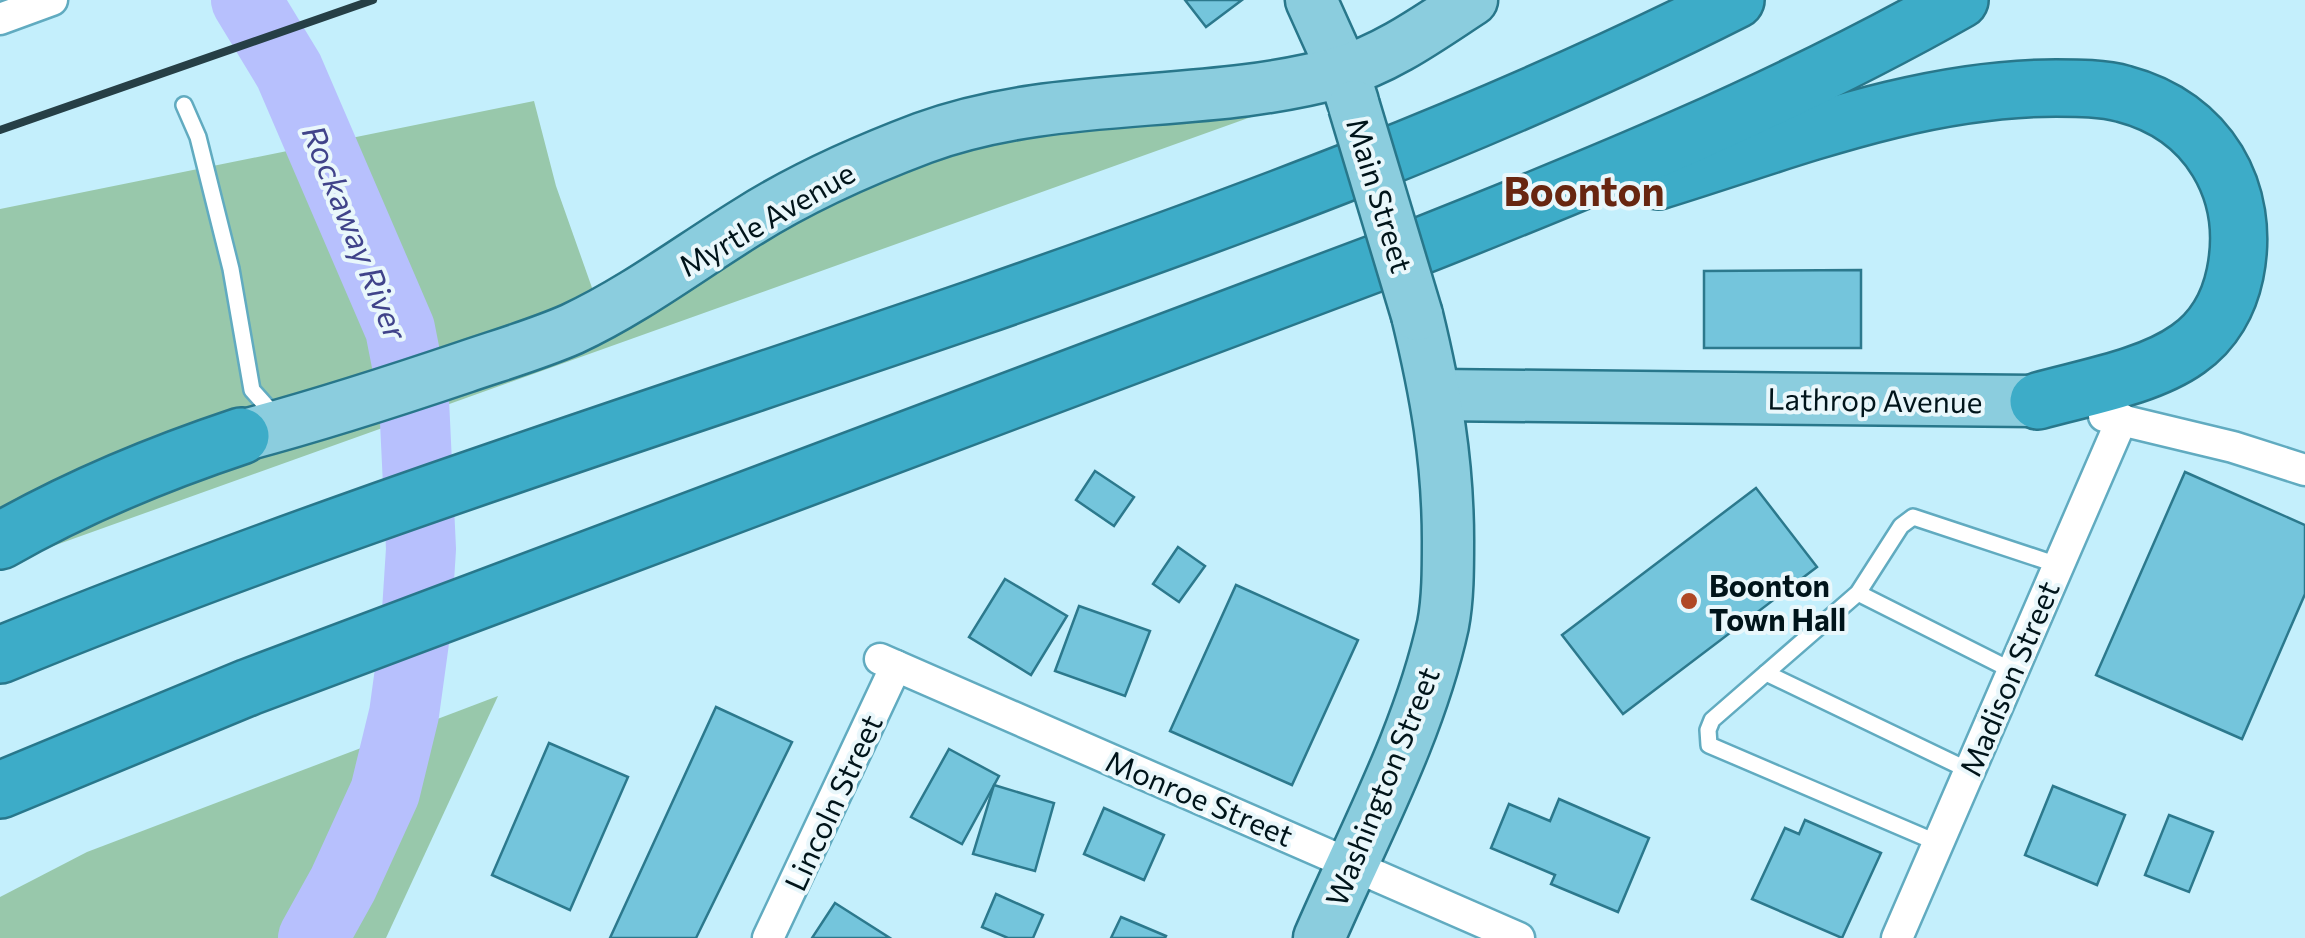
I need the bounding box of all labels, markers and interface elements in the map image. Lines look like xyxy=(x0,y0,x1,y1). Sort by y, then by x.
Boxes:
street label: Main Street xyxy=(1340,113,1422,277)
water label: Rockaway River xyxy=(295,119,418,346)
street label: Myrtle Avenue xyxy=(672,153,860,283)
district label: Boonton xyxy=(1503,165,1665,214)
street label: Lathrop Avenue xyxy=(1767,379,1983,419)
place label: Boonton Town Hall xyxy=(1709,566,1846,637)
street label: Madison Street xyxy=(1950,575,2066,781)
marker: Boonton Town Hall xyxy=(1678,590,1700,612)
street label: Washington Street xyxy=(1316,661,1446,911)
street label: Lincoln Street xyxy=(775,708,889,896)
street label: Monroe Street xyxy=(1101,741,1299,853)

